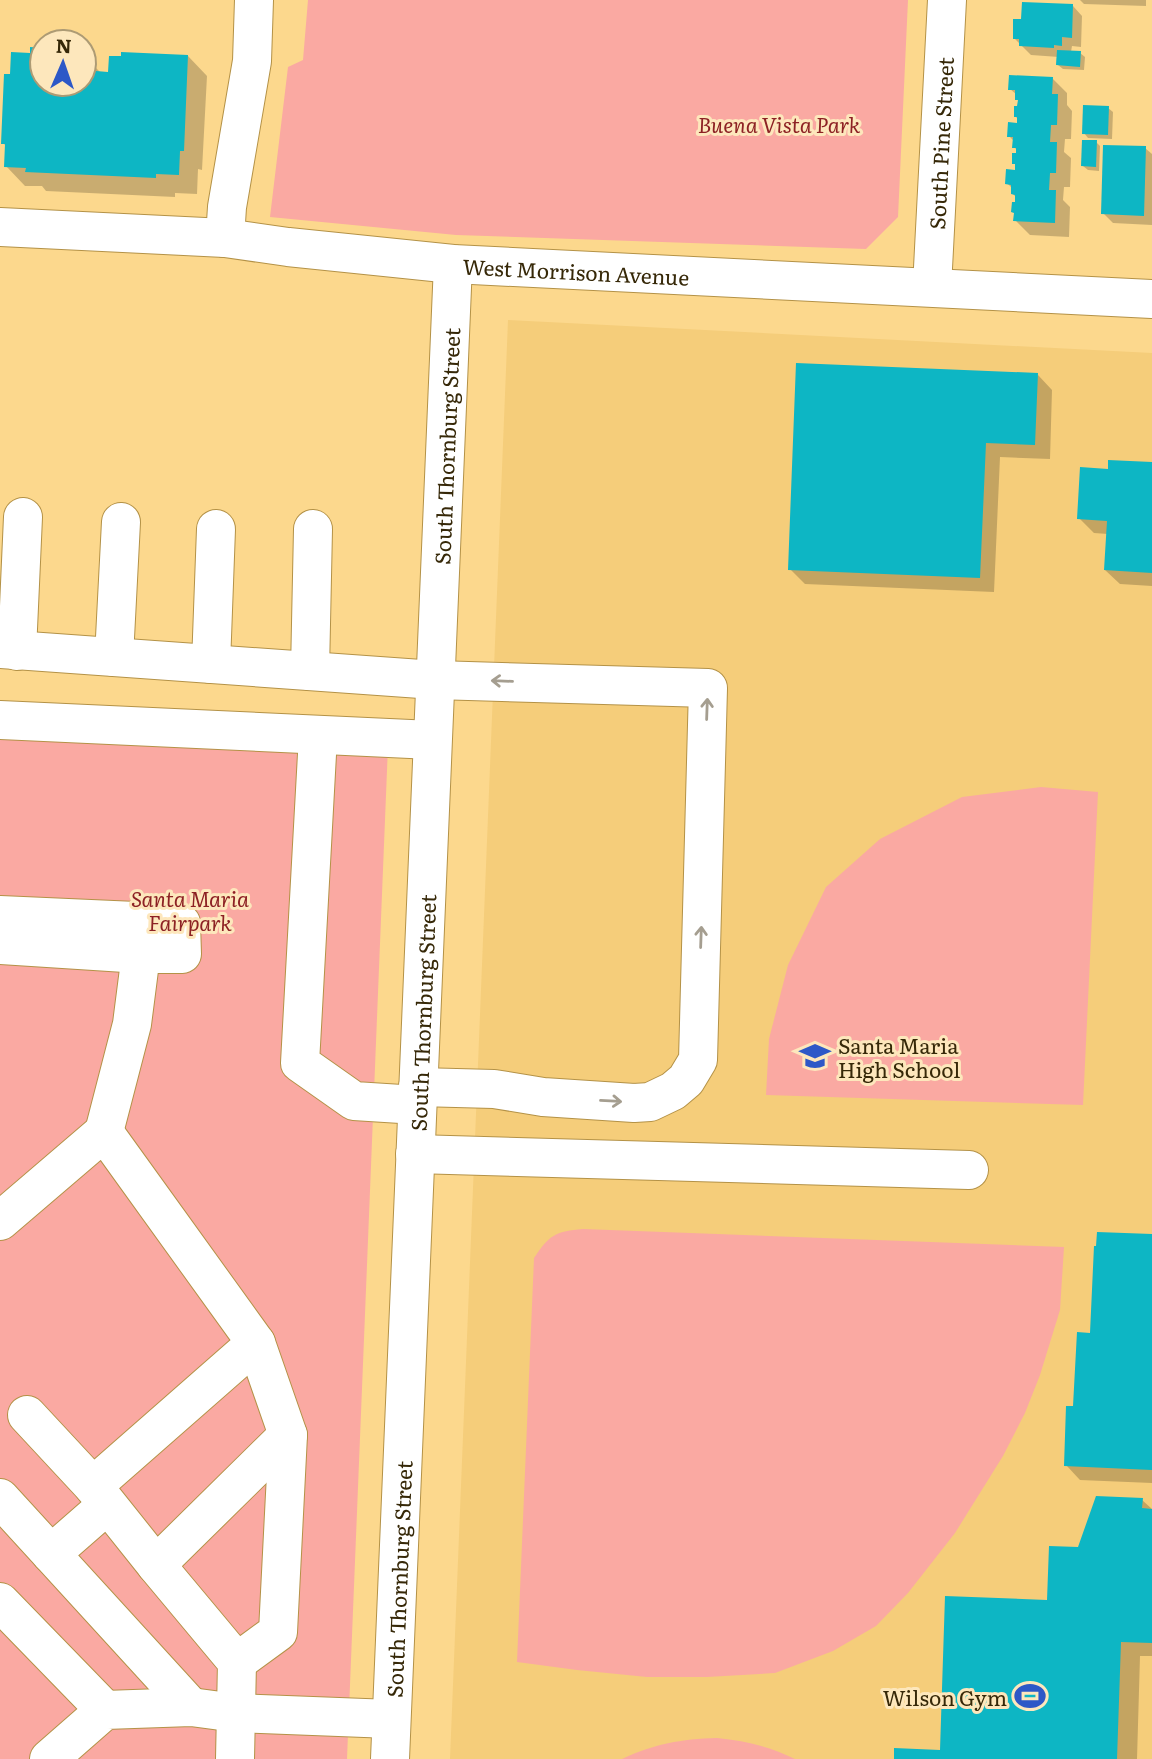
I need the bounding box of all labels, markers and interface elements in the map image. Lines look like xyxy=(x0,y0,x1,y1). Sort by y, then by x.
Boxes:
north arrow xyxy=(28,28,98,98)
text: N xyxy=(55,31,72,59)
street label: South Pine Street xyxy=(920,56,960,230)
park label: Buena Vista Park xyxy=(698,108,861,139)
street label: West Morrison Avenue xyxy=(462,249,690,291)
street label: South Thornburg Street xyxy=(425,327,466,565)
one-way arrow xyxy=(490,675,513,688)
one-way arrow xyxy=(701,698,714,721)
park label: Santa Maria Fairpark xyxy=(131,882,249,937)
street label: South Thornburg Street xyxy=(401,893,442,1132)
one-way arrow xyxy=(694,926,708,949)
place label: Santa Maria High School xyxy=(838,1029,960,1084)
school or university icon: Santa Maria High School xyxy=(798,1039,832,1073)
one-way arrow xyxy=(599,1095,622,1108)
street label: South Thornburg Street xyxy=(377,1460,418,1698)
sports icon: Wilson Gym xyxy=(1013,1679,1047,1713)
place label: Wilson Gym xyxy=(883,1681,1007,1712)

